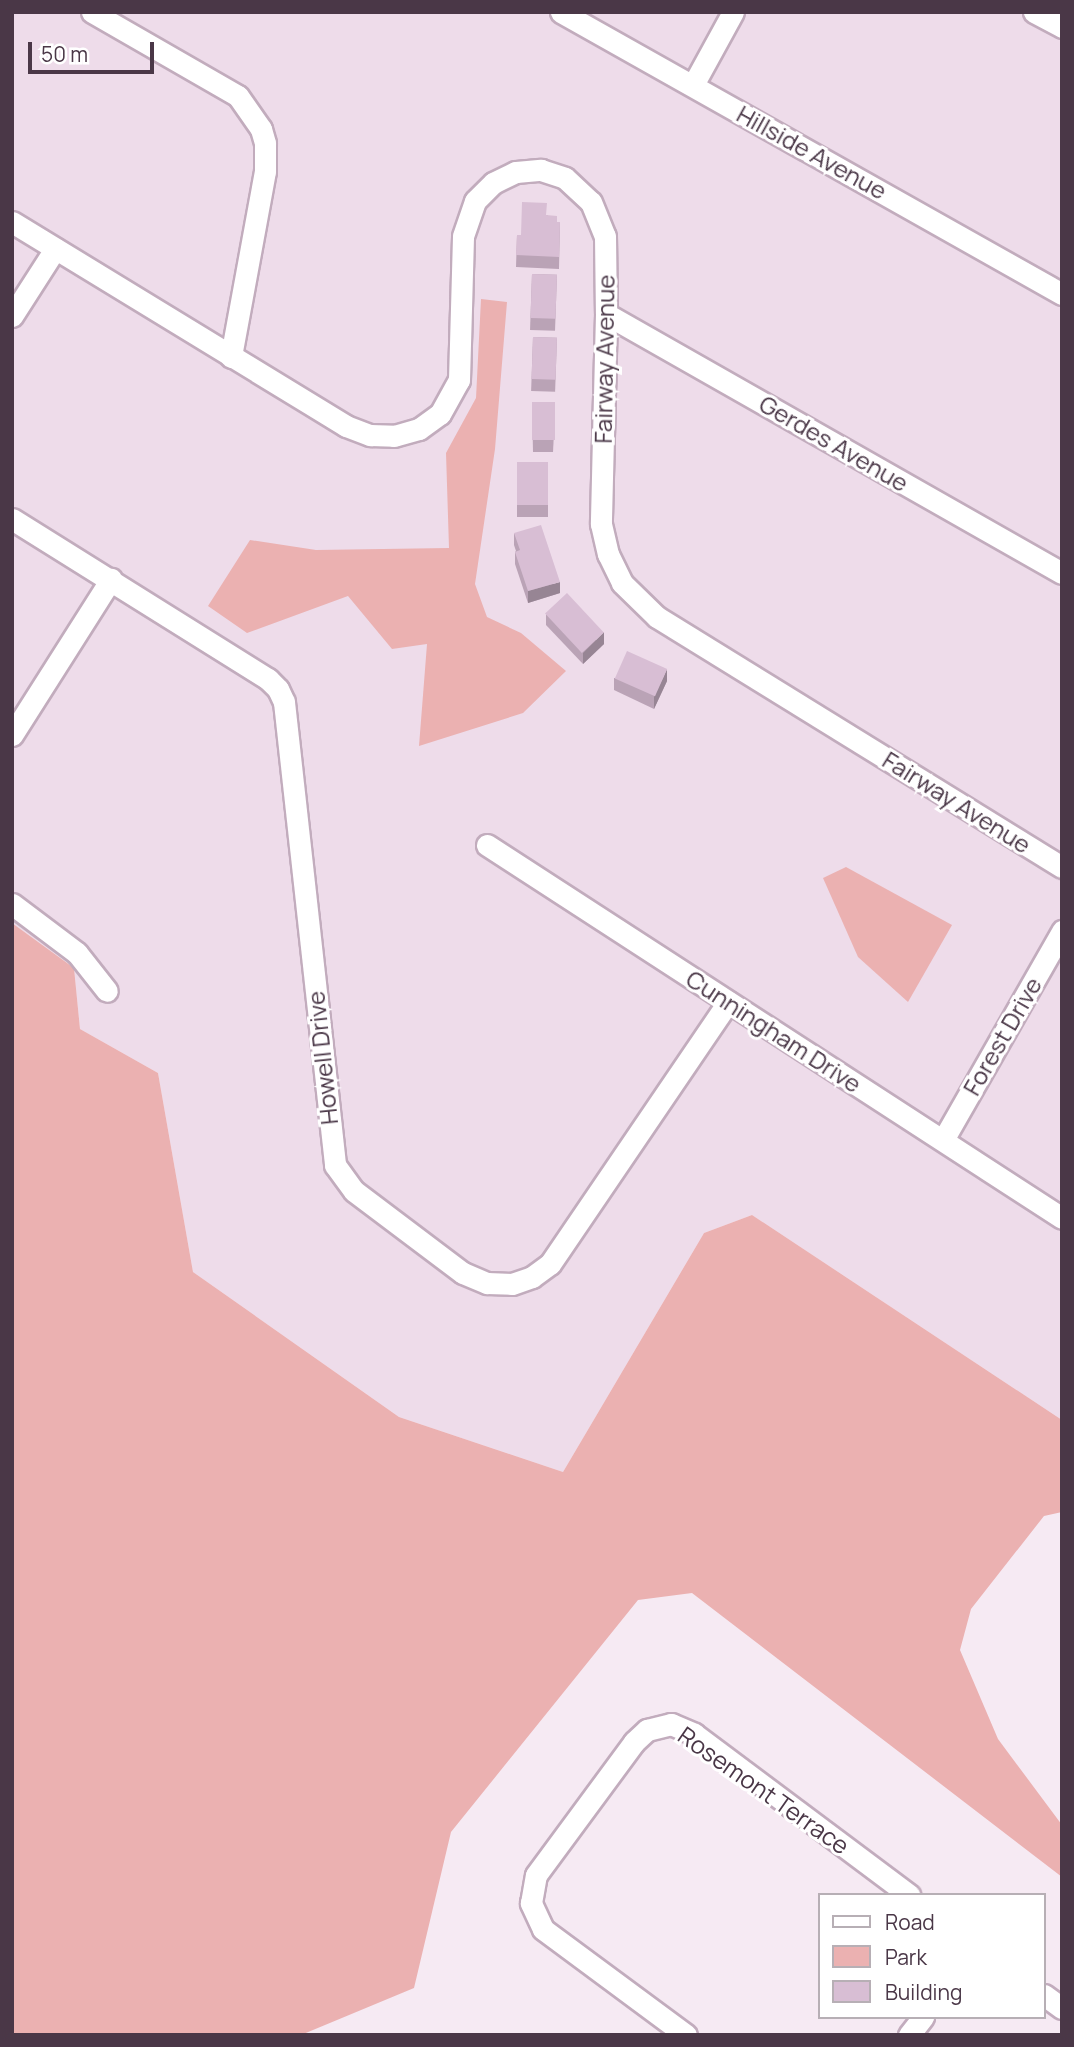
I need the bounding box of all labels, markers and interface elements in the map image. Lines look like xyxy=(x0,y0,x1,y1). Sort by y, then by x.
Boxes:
scale bar xyxy=(32,28,158,72)
text: 50 m xyxy=(41,40,88,68)
street label: Hillside Avenue xyxy=(732,99,892,205)
street label: Fairway Avenue xyxy=(588,274,620,444)
street label: Gerdes Avenue xyxy=(754,389,914,497)
street label: Fairway Avenue xyxy=(878,745,1036,859)
street label: Cunningham Drive xyxy=(681,964,867,1098)
street label: Forest Drive xyxy=(957,972,1047,1100)
street label: Howell Drive xyxy=(301,990,343,1126)
street label: Rosemont Terrace xyxy=(673,1720,855,1860)
legend xyxy=(818,1893,1046,2019)
text: Road xyxy=(885,1908,935,1936)
text: Park xyxy=(885,1943,927,1971)
text: Building xyxy=(885,1978,962,2006)

